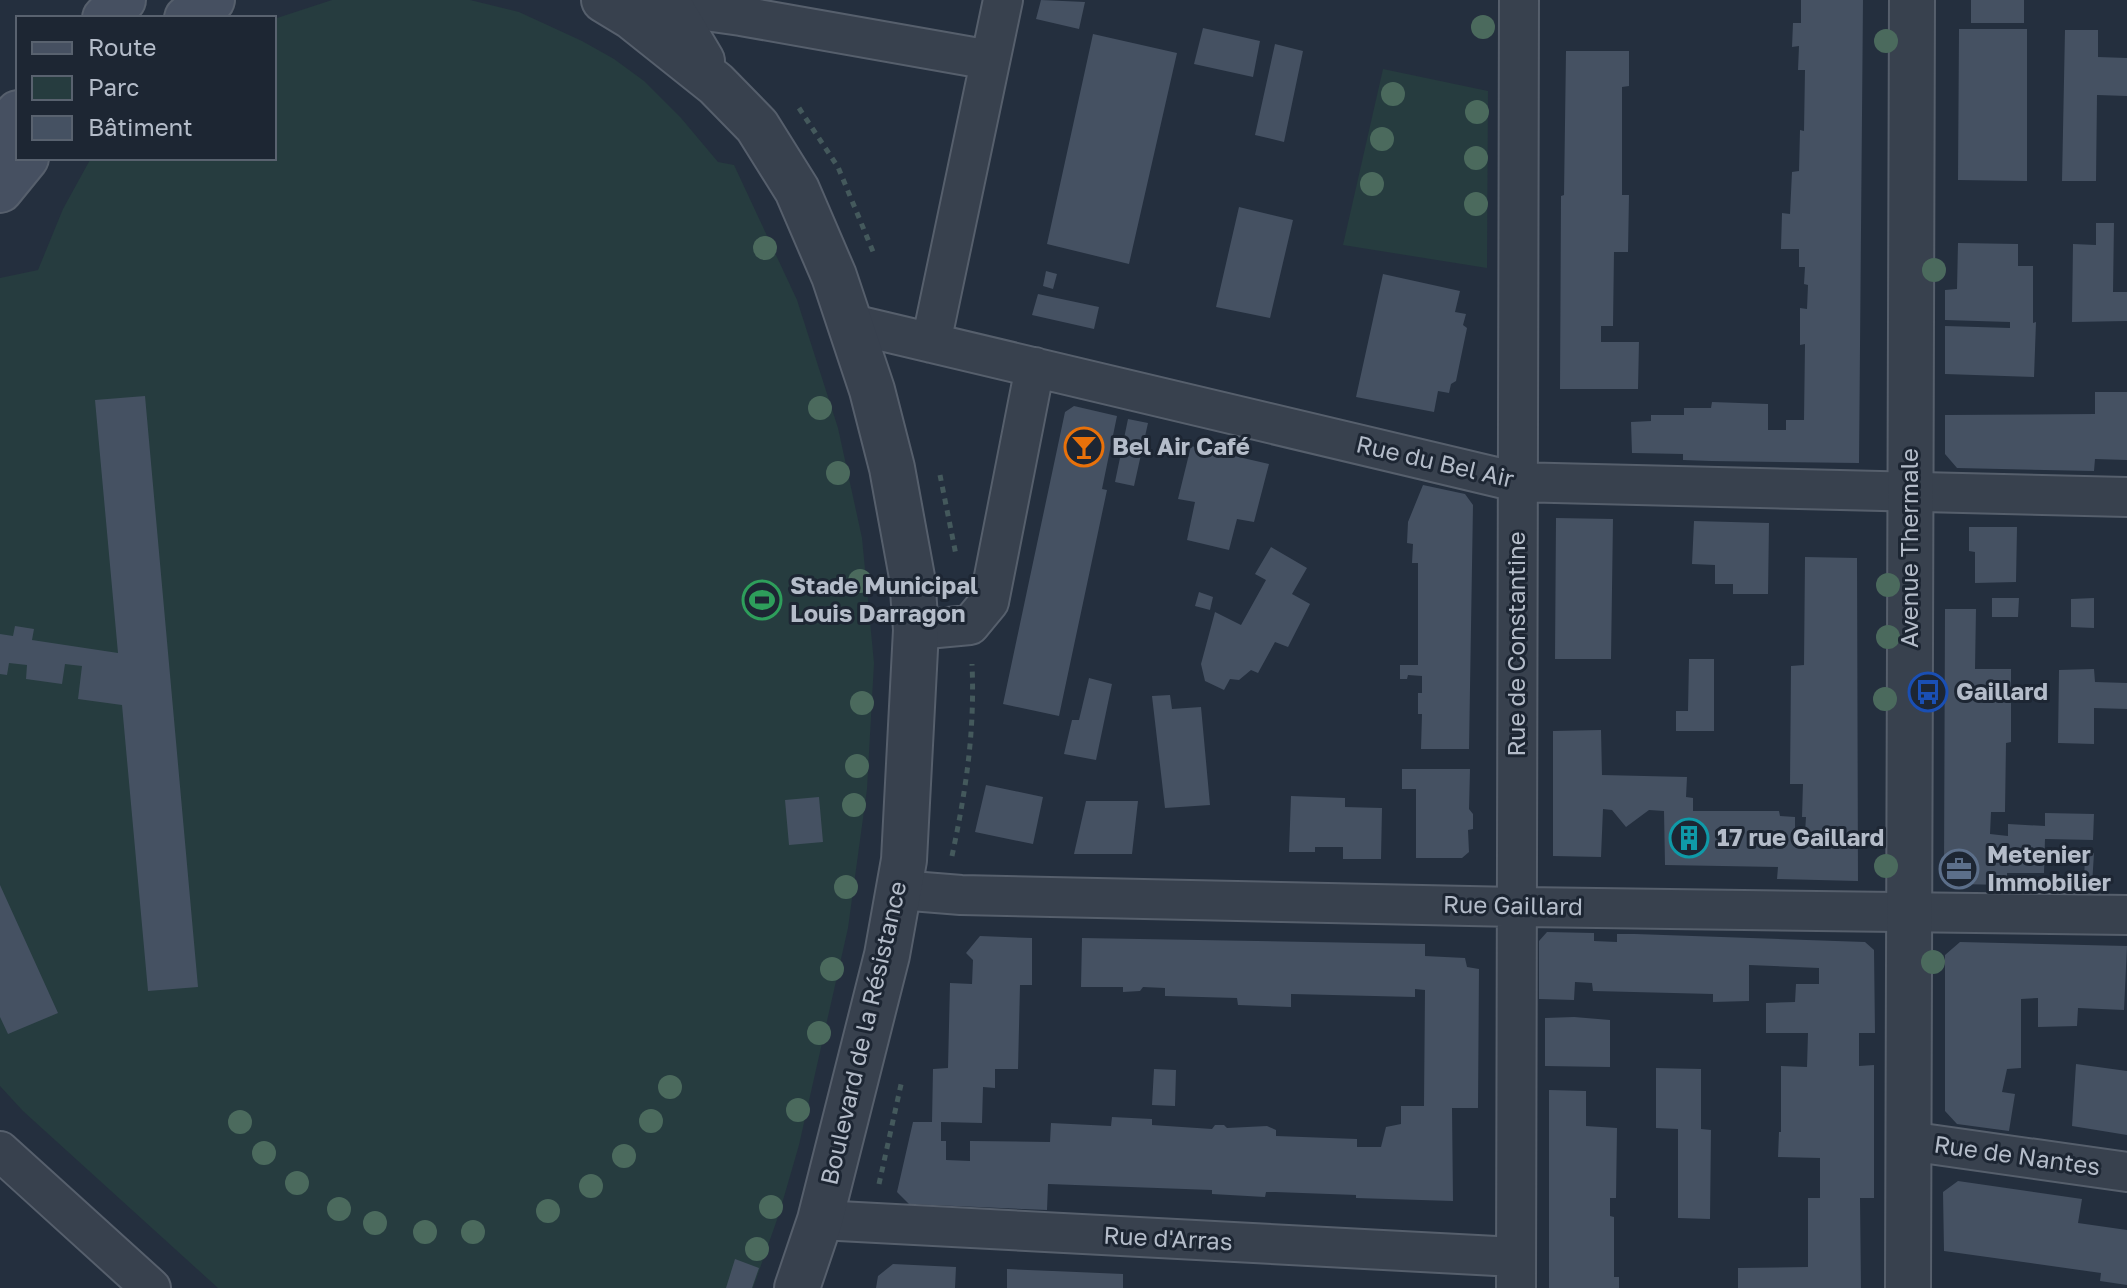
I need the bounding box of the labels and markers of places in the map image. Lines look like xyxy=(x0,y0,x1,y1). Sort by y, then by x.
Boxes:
bar icon: Bel Air Café xyxy=(1063,426,1105,468)
place label: Bel Air Café xyxy=(1112,431,1250,460)
place label: Stade Municipal Louis Darragon xyxy=(790,570,978,627)
sports icon: Stade Municipal Louis Darragon xyxy=(741,579,783,621)
bus stop icon: Gaillard xyxy=(1907,671,1949,713)
place label: Gaillard xyxy=(1956,676,2048,705)
building icon: 17 rue Gaillard xyxy=(1668,817,1710,859)
place label: 17 rue Gaillard xyxy=(1717,822,1884,851)
place label: Metenier Immobilier xyxy=(1987,839,2111,896)
office icon: Metenier Immobilier xyxy=(1938,848,1980,890)

